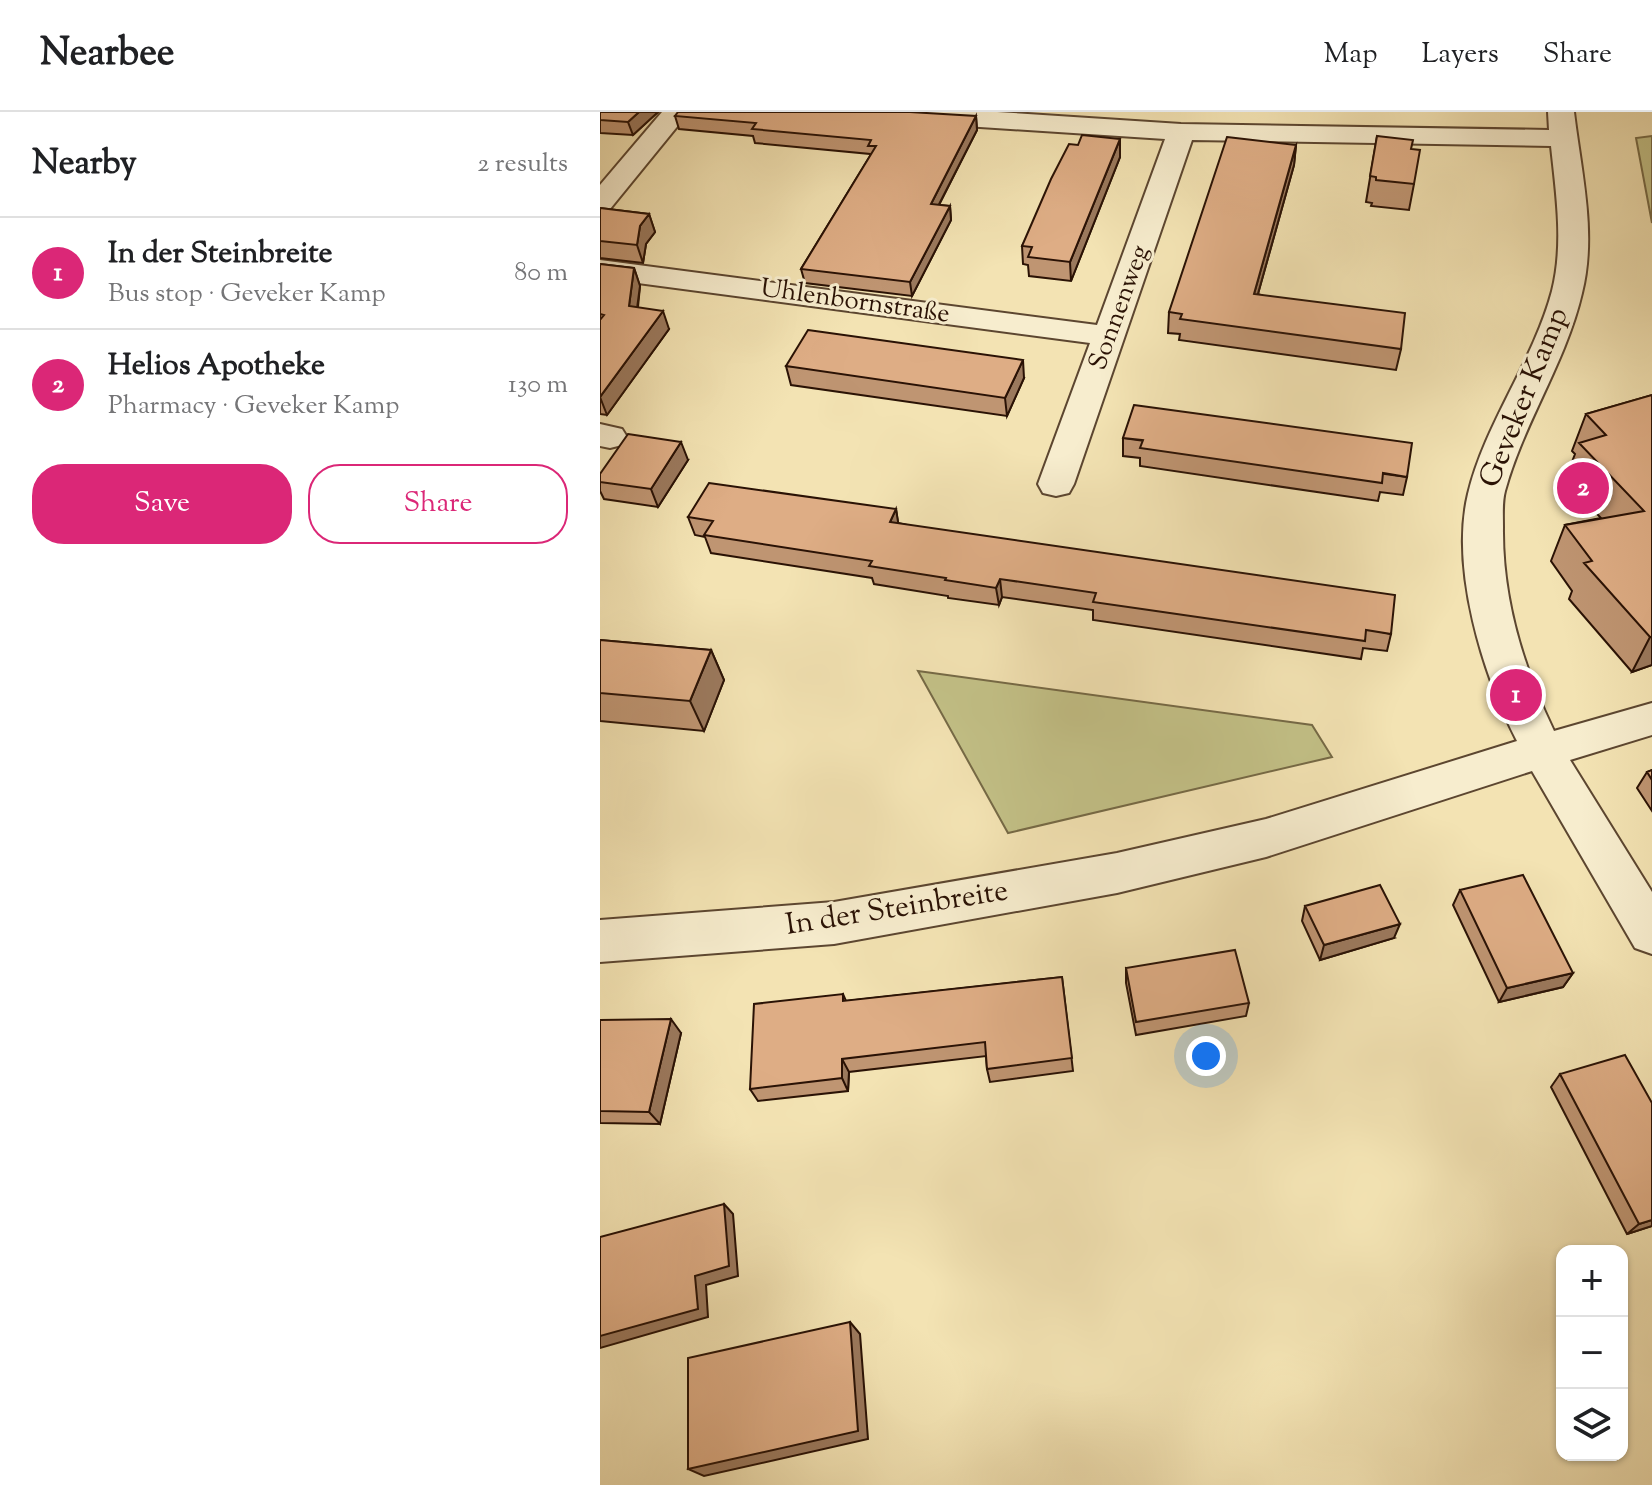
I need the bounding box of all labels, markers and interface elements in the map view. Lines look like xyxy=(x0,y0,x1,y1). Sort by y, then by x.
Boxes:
text: Nearbee xyxy=(40,28,175,82)
text: Map xyxy=(1324,35,1377,75)
text: Layers xyxy=(1421,35,1499,75)
text: Share xyxy=(1543,35,1612,75)
text: Nearby xyxy=(32,140,137,189)
text: 2 results xyxy=(477,146,568,183)
text: In der Steinbreite xyxy=(108,233,333,276)
street label: Sonnenweg xyxy=(1080,240,1160,376)
text: 1 xyxy=(54,255,62,292)
text: 80 m xyxy=(514,255,568,292)
street label: Uhlenbornstraße xyxy=(758,270,952,334)
text: Bus stop · Geveker Kamp xyxy=(108,276,386,313)
street label: Geveker Kamp xyxy=(1469,301,1581,495)
text: Helios Apotheke xyxy=(108,345,325,388)
text: 2 xyxy=(52,367,64,404)
text: 130 m xyxy=(508,367,568,404)
text: Pharmacy · Geveker Kamp xyxy=(108,388,399,425)
pin: 2 xyxy=(1557,458,1609,518)
button: Save xyxy=(32,464,292,544)
button: Share xyxy=(308,464,568,544)
pin: 1 xyxy=(1490,665,1542,725)
street label: In der Steinbreite xyxy=(783,870,1011,948)
your location xyxy=(1186,1036,1226,1076)
map controls xyxy=(1556,1245,1628,1461)
button: + xyxy=(1556,1245,1628,1317)
button: − xyxy=(1556,1317,1628,1389)
button: layers xyxy=(1556,1389,1628,1461)

